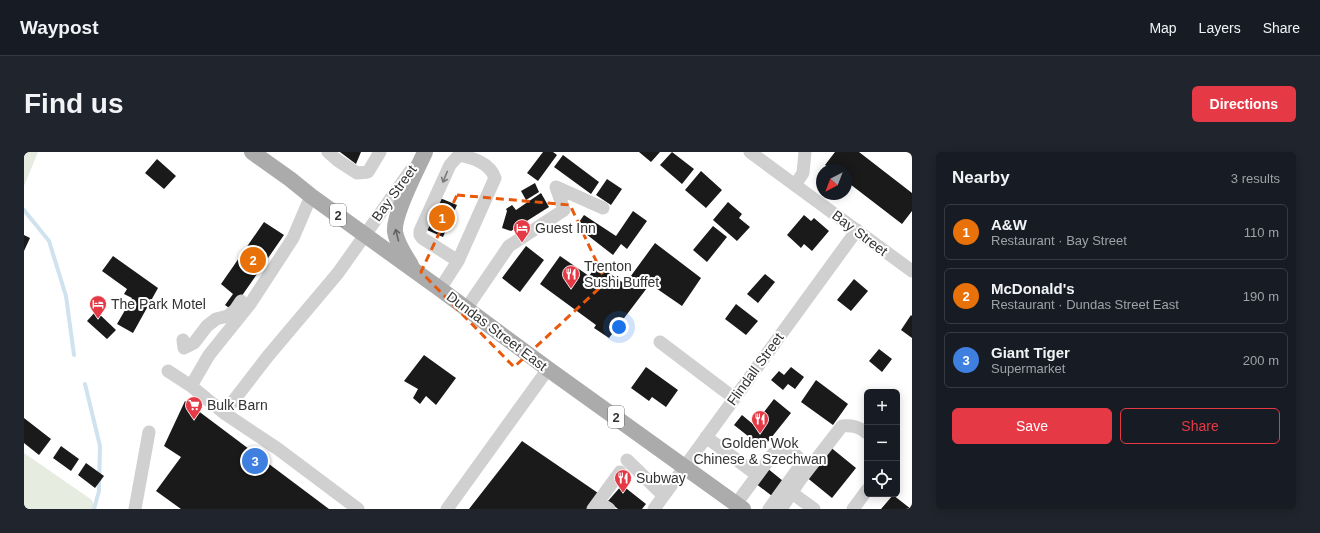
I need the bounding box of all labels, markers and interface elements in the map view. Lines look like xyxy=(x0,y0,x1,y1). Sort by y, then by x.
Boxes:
text: Waypost xyxy=(20,17,98,38)
text: Map xyxy=(1149,20,1177,36)
text: Layers xyxy=(1199,20,1241,36)
text: Share xyxy=(1263,20,1300,36)
button: Directions xyxy=(1192,86,1296,122)
text: Find us xyxy=(24,88,124,119)
street label: Bay Street xyxy=(368,162,420,224)
north arrow xyxy=(816,164,852,200)
text: Nearby xyxy=(952,168,1010,187)
one-way arrow xyxy=(440,170,448,182)
text: 3 results xyxy=(1231,171,1280,186)
pin: 1 xyxy=(429,203,455,233)
road number: 2 xyxy=(330,204,346,226)
street label: Bay Street xyxy=(829,207,891,259)
text: A&W xyxy=(991,216,1027,233)
hotel icon: Guest Inn xyxy=(512,218,532,243)
place label: Guest Inn xyxy=(535,220,596,236)
text: 1 xyxy=(962,225,970,240)
text: 110 m xyxy=(1244,225,1279,240)
one-way arrow xyxy=(392,229,400,242)
text: Restaurant · Bay Street xyxy=(991,233,1127,248)
pin: 2 xyxy=(240,245,266,275)
place label: Trenton Sushi Buffet xyxy=(584,258,659,290)
restaurant icon: Trenton Sushi Buffet xyxy=(561,264,581,289)
text: McDonald's xyxy=(991,280,1075,297)
street label: Dundas Street East xyxy=(444,288,550,374)
text: 2 xyxy=(962,289,970,304)
text: 190 m xyxy=(1243,289,1279,304)
hotel icon: The Park Motel xyxy=(88,294,108,319)
place label: The Park Motel xyxy=(111,296,206,312)
text: Restaurant · Dundas Street East xyxy=(991,297,1179,312)
your location xyxy=(609,317,629,337)
street label: Flindall Street xyxy=(723,330,787,408)
text: Giant Tiger xyxy=(991,344,1070,361)
text: 3 xyxy=(962,353,970,368)
text: 200 m xyxy=(1243,353,1279,368)
text: Supermarket xyxy=(991,361,1065,376)
map controls xyxy=(864,389,900,497)
button: + xyxy=(864,389,900,425)
supermarket icon: Bulk Barn xyxy=(184,395,204,420)
place label: Bulk Barn xyxy=(207,397,268,413)
road number: 2 xyxy=(608,406,624,428)
button: Save xyxy=(952,408,1112,444)
button: Share xyxy=(1120,408,1280,444)
restaurant icon: Golden Wok Chinese & Szechwan xyxy=(750,409,770,434)
button: − xyxy=(864,425,900,461)
place label: Golden Wok Chinese & Szechwan xyxy=(693,435,827,467)
pin: 3 xyxy=(242,446,268,476)
button: locate xyxy=(864,461,900,497)
restaurant icon: Subway xyxy=(613,468,633,493)
place label: Subway xyxy=(636,470,686,486)

